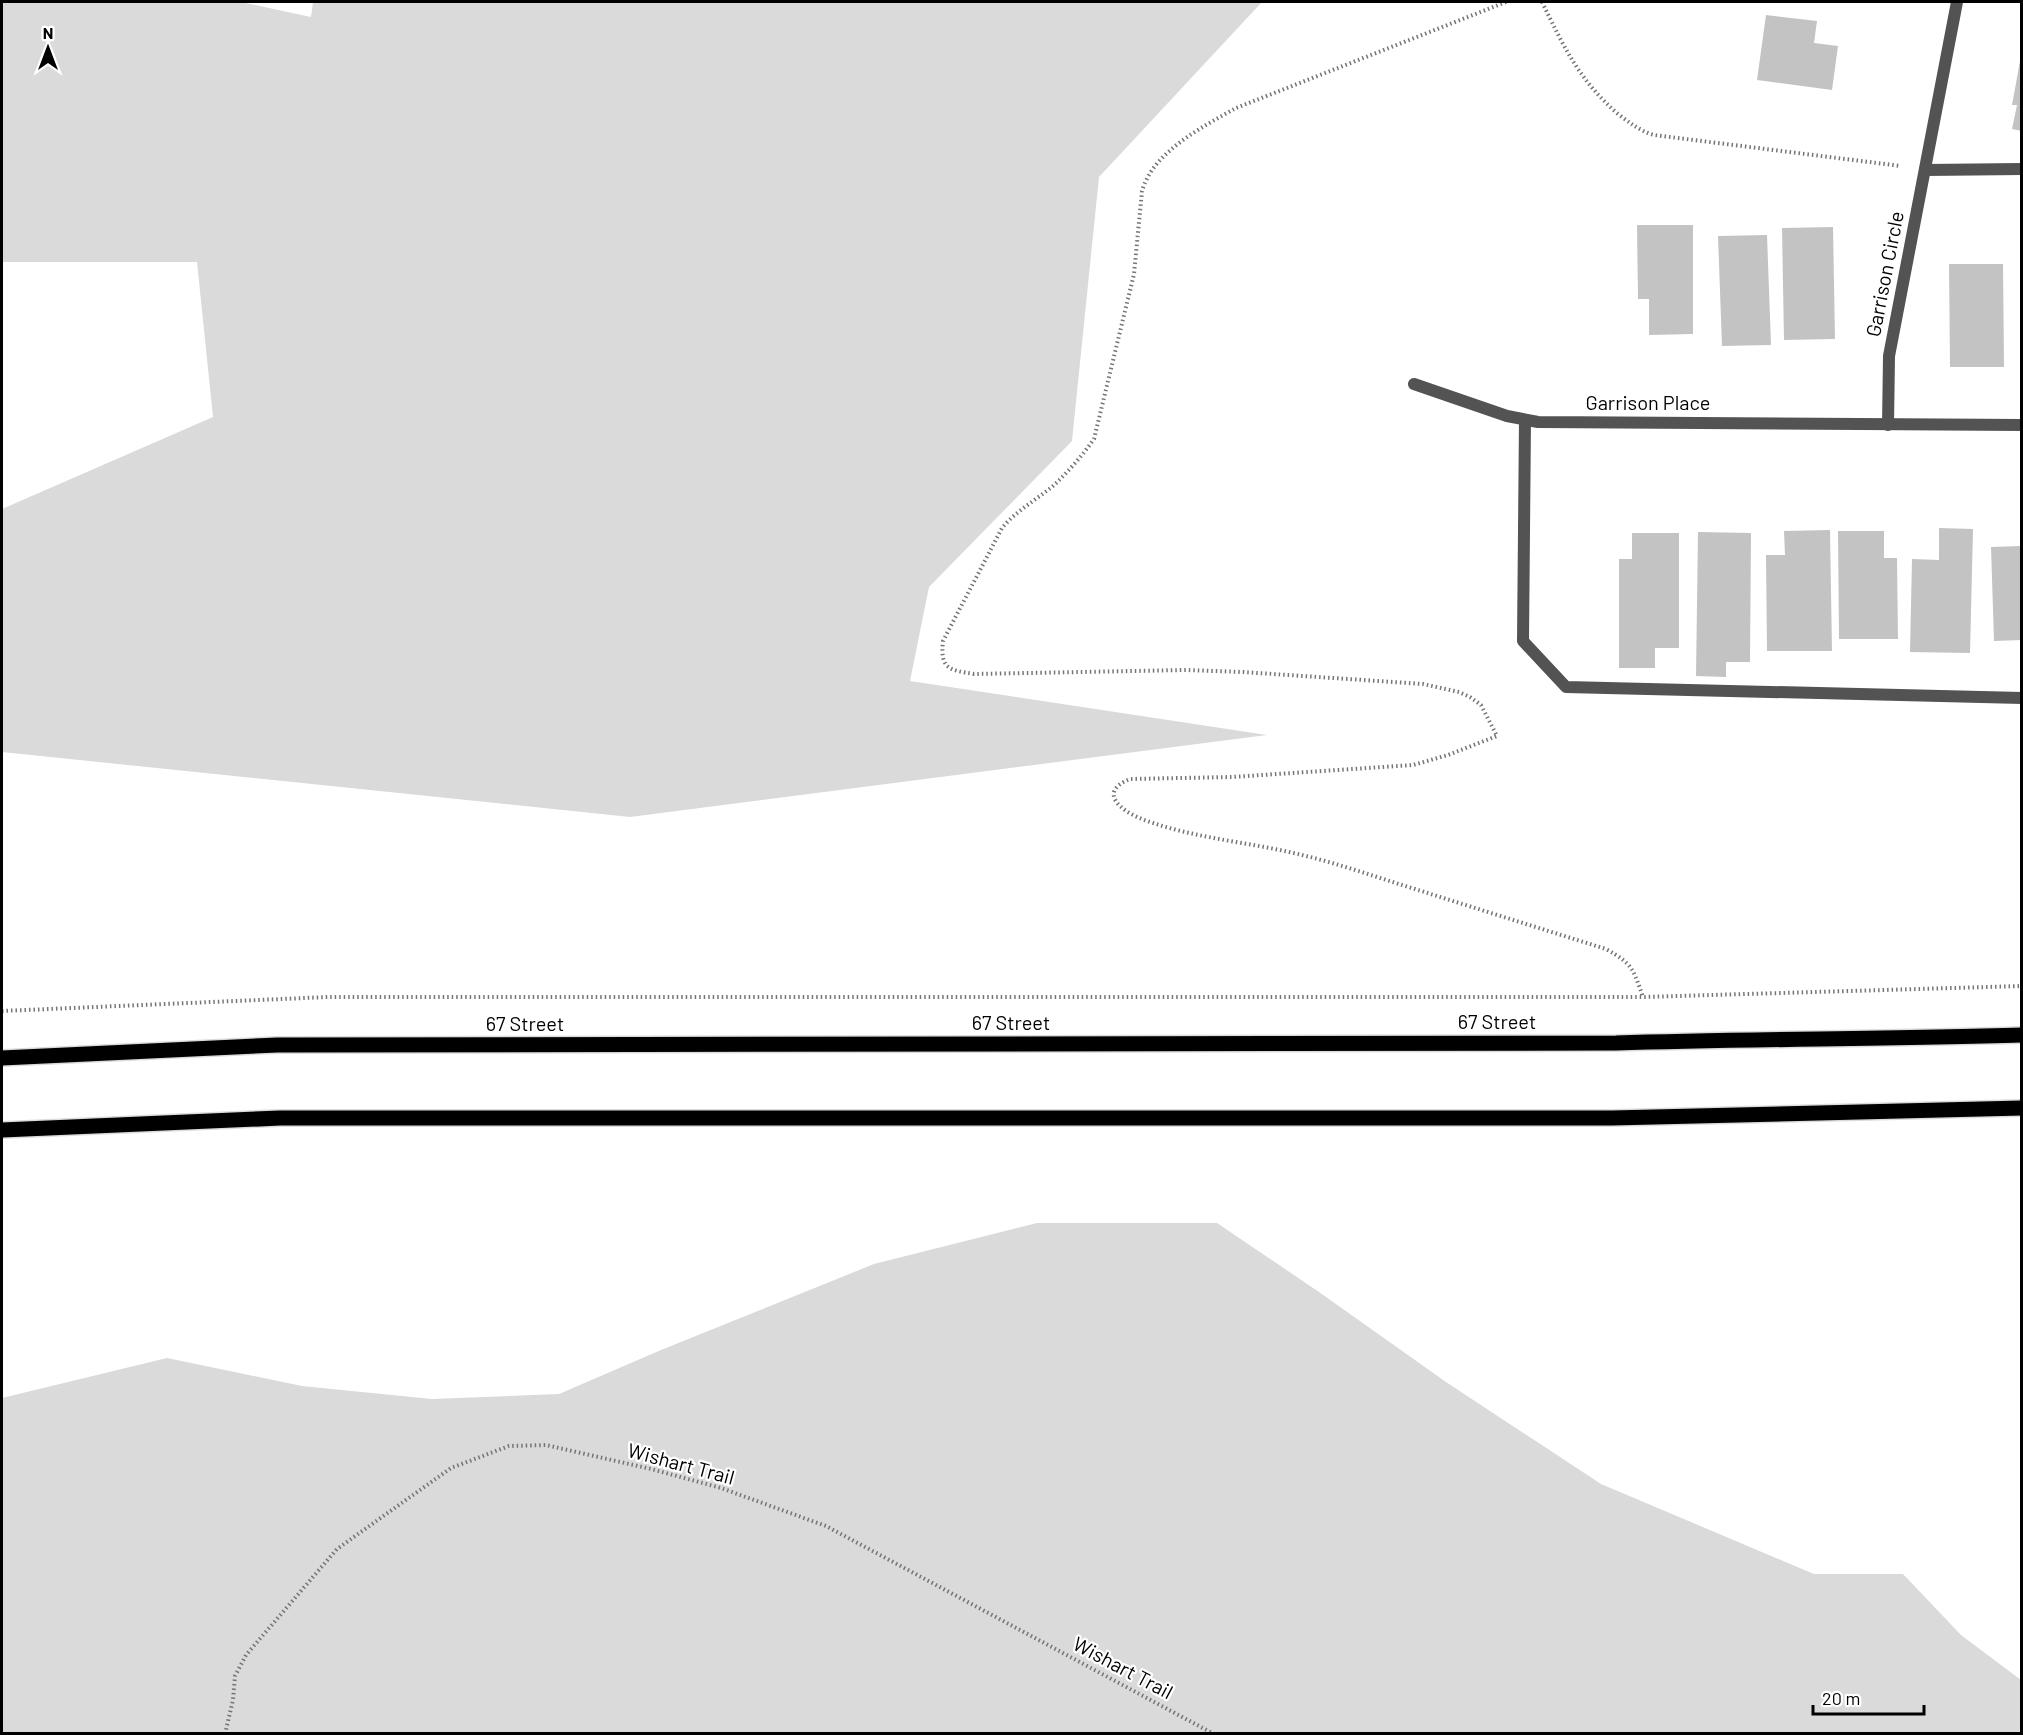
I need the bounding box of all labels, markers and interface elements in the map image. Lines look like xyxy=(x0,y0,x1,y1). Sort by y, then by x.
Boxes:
north arrow xyxy=(18,18,78,78)
text: N xyxy=(43,23,53,42)
street label: Garrison Circle xyxy=(1860,209,1908,339)
street label: Garrison Place xyxy=(1586,390,1710,414)
street label: 67 Street xyxy=(1458,1009,1536,1033)
street label: 67 Street xyxy=(972,1010,1050,1034)
street label: 67 Street xyxy=(486,1011,564,1035)
street label: Wishart Trail xyxy=(625,1437,737,1489)
street label: Wishart Trail xyxy=(1069,1631,1177,1703)
scale bar xyxy=(1813,1678,1924,1716)
text: 20 m xyxy=(1822,1687,1860,1709)

